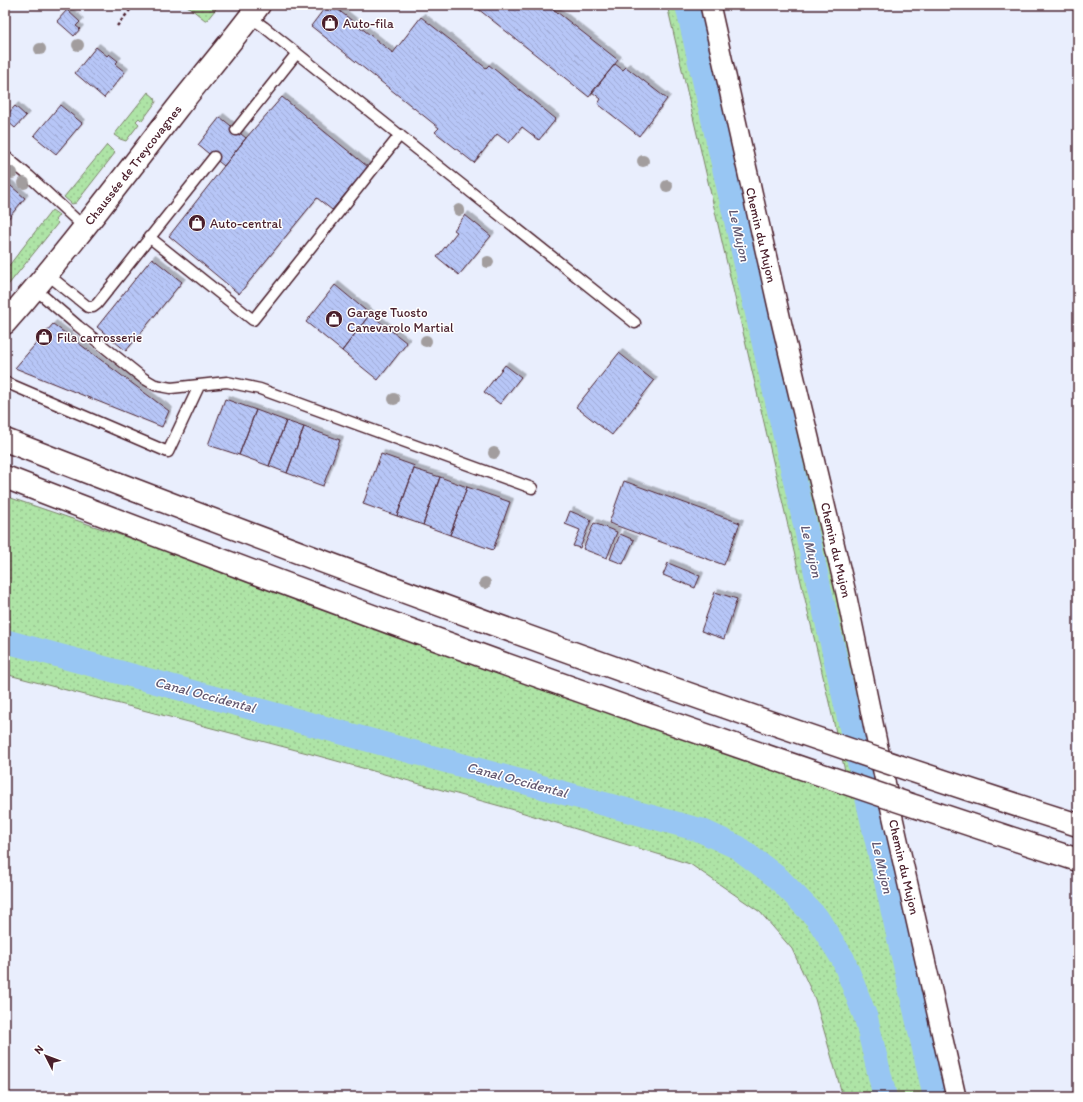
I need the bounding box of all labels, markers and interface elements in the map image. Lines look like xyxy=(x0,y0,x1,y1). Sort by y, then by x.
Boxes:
shop icon: Auto-fila xyxy=(320,13,340,33)
place label: Auto-fila xyxy=(343,16,394,31)
street label: Chaussée de Treycovagnes xyxy=(81,102,185,228)
street label: Chemin du Mujon xyxy=(743,186,779,285)
water label: Le Mujon xyxy=(725,207,753,264)
shop icon: Auto-central xyxy=(187,213,207,233)
place label: Auto-central xyxy=(210,216,282,231)
place label: Garage Tuosto Canevarolo Martial xyxy=(347,305,454,335)
shop icon: Garage Tuosto Canevarolo Martial xyxy=(324,309,344,329)
shop icon: Fila carrosserie xyxy=(34,327,54,347)
place label: Fila carrosserie xyxy=(57,330,142,345)
street label: Chemin du Mujon xyxy=(818,501,854,600)
water label: Le Mujon xyxy=(797,523,825,580)
water label: Canal Occidental xyxy=(153,673,258,717)
water label: Canal Occidental xyxy=(465,758,570,802)
street label: Chemin du Mujon xyxy=(886,818,922,917)
water label: Le Mujon xyxy=(868,839,896,896)
north arrow xyxy=(26,1036,66,1076)
text: N xyxy=(32,1043,46,1057)

